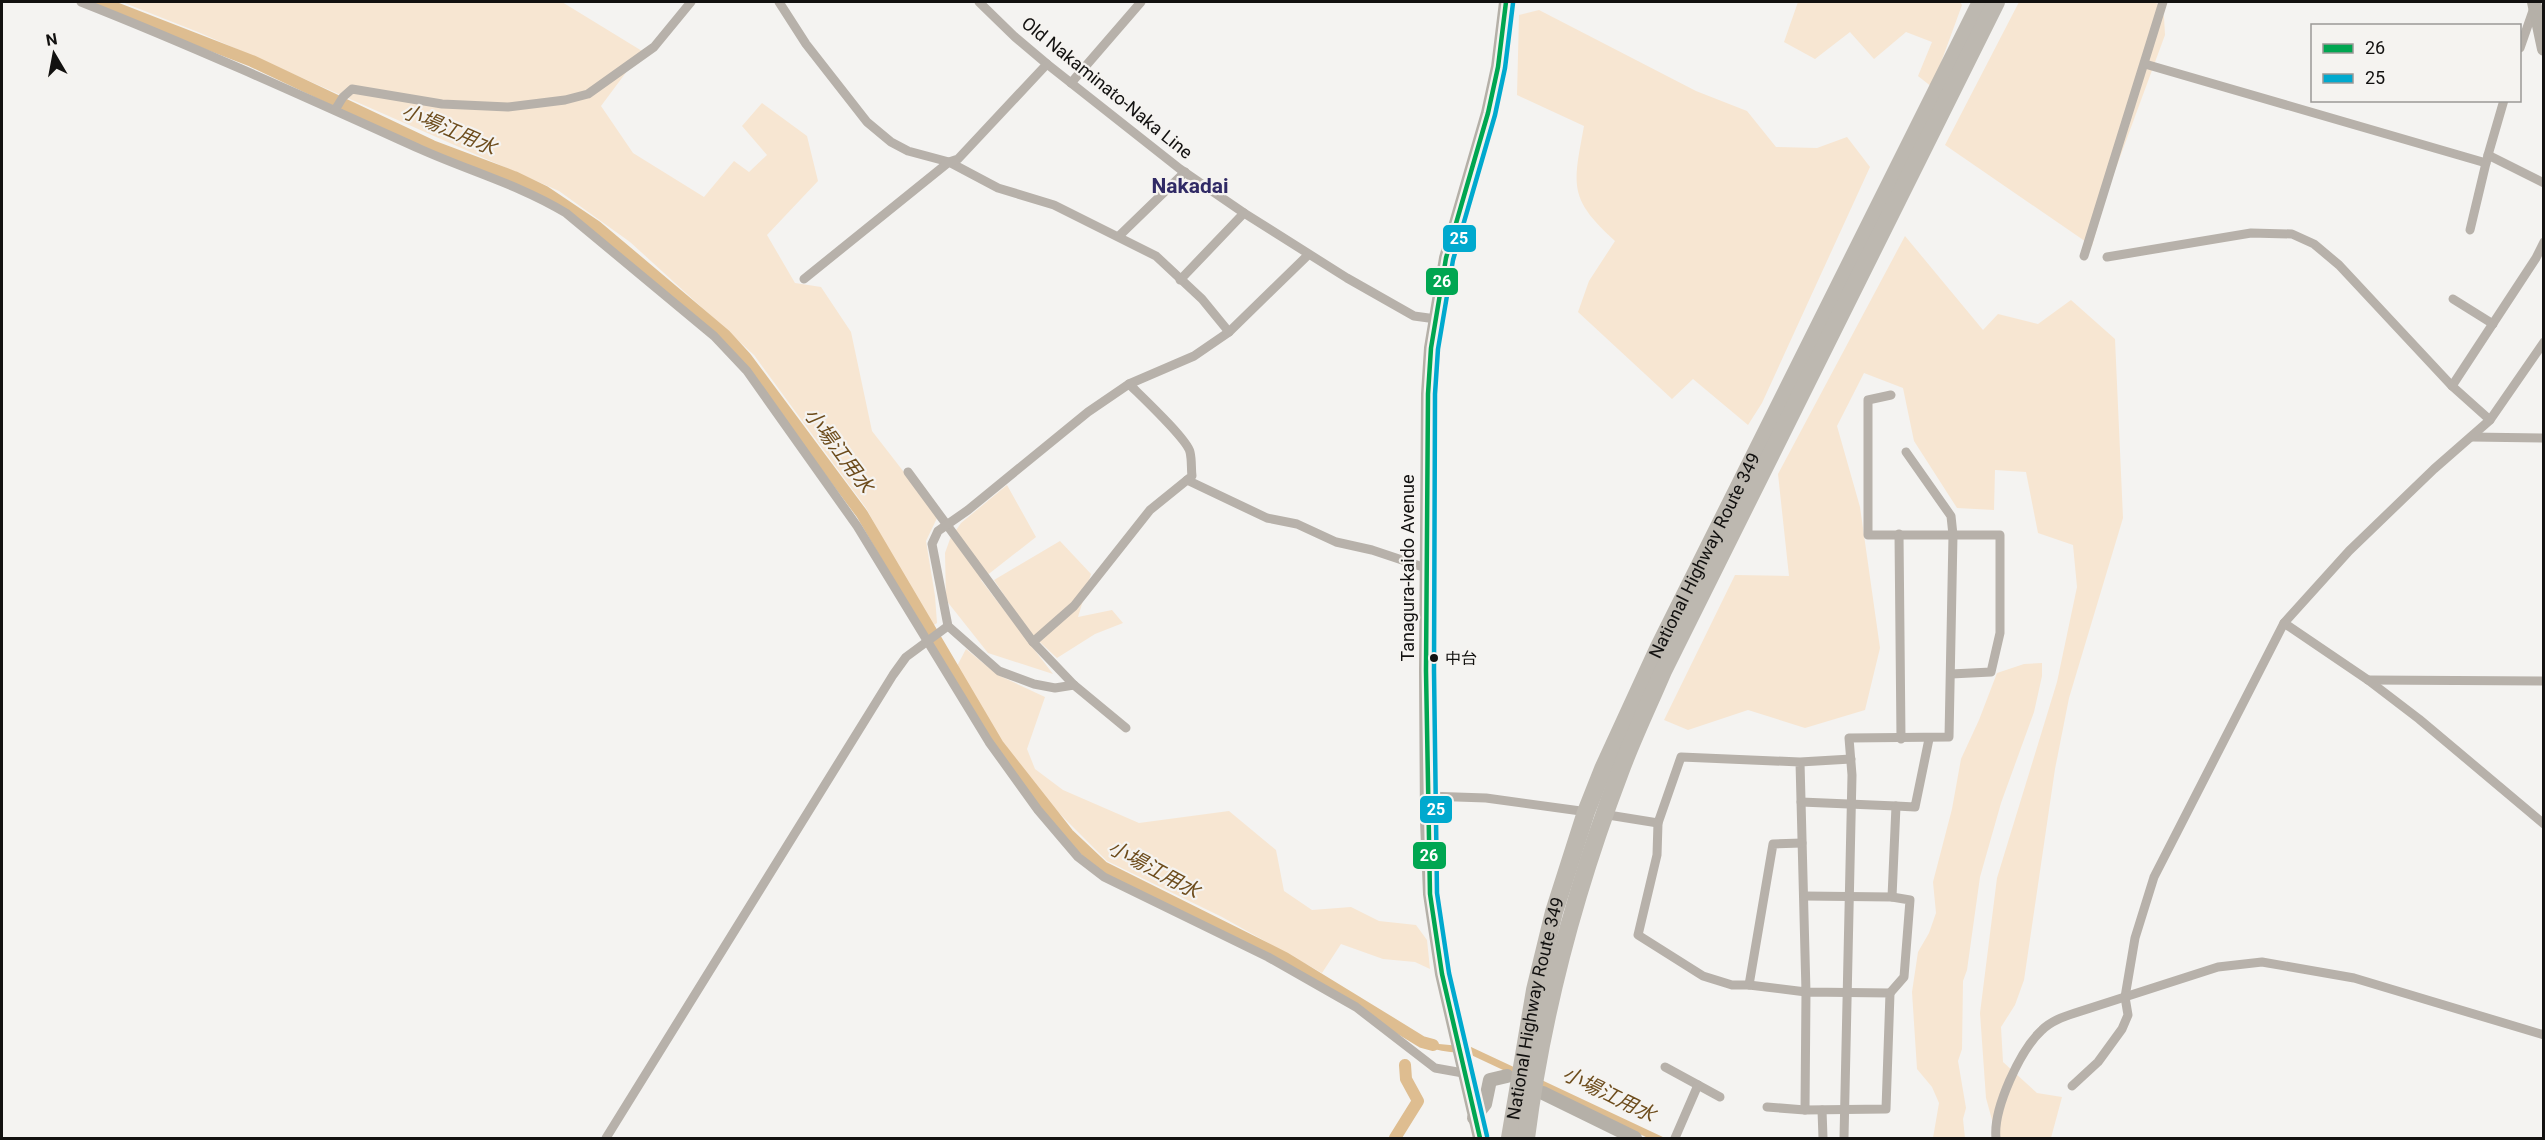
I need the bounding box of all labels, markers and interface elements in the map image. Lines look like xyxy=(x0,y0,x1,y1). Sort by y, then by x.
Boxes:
street label: Old Nakaminato-Naka Line xyxy=(1018,12,1197,163)
north arrow xyxy=(24,24,84,84)
legend xyxy=(2311,24,2521,102)
text: N xyxy=(44,29,59,50)
text: 26 xyxy=(2365,37,2385,58)
text: 25 xyxy=(2365,67,2385,88)
water label: 小場江用水 xyxy=(398,98,502,160)
district label: Nakadai xyxy=(1151,174,1229,198)
line badge: 25 xyxy=(1442,224,1477,253)
text: 25 xyxy=(1450,229,1468,248)
line badge: 26 xyxy=(1425,267,1459,296)
text: 26 xyxy=(1433,272,1451,291)
water label: 小場江用水 xyxy=(799,403,880,499)
street label: National Highway Route 349 xyxy=(1644,449,1764,661)
street label: Tanagura-kaido Avenue xyxy=(1397,475,1418,661)
place label: 中台 xyxy=(1445,649,1477,668)
marker: 中台 xyxy=(1428,652,1440,664)
line badge: 25 xyxy=(1419,795,1453,824)
text: 25 xyxy=(1427,800,1445,819)
water label: 小場江用水 xyxy=(1104,835,1206,904)
line badge: 26 xyxy=(1412,841,1447,870)
text: 26 xyxy=(1420,846,1438,865)
street label: National Highway Route 349 xyxy=(1502,894,1568,1121)
water label: 小場江用水 xyxy=(1559,1061,1661,1128)

